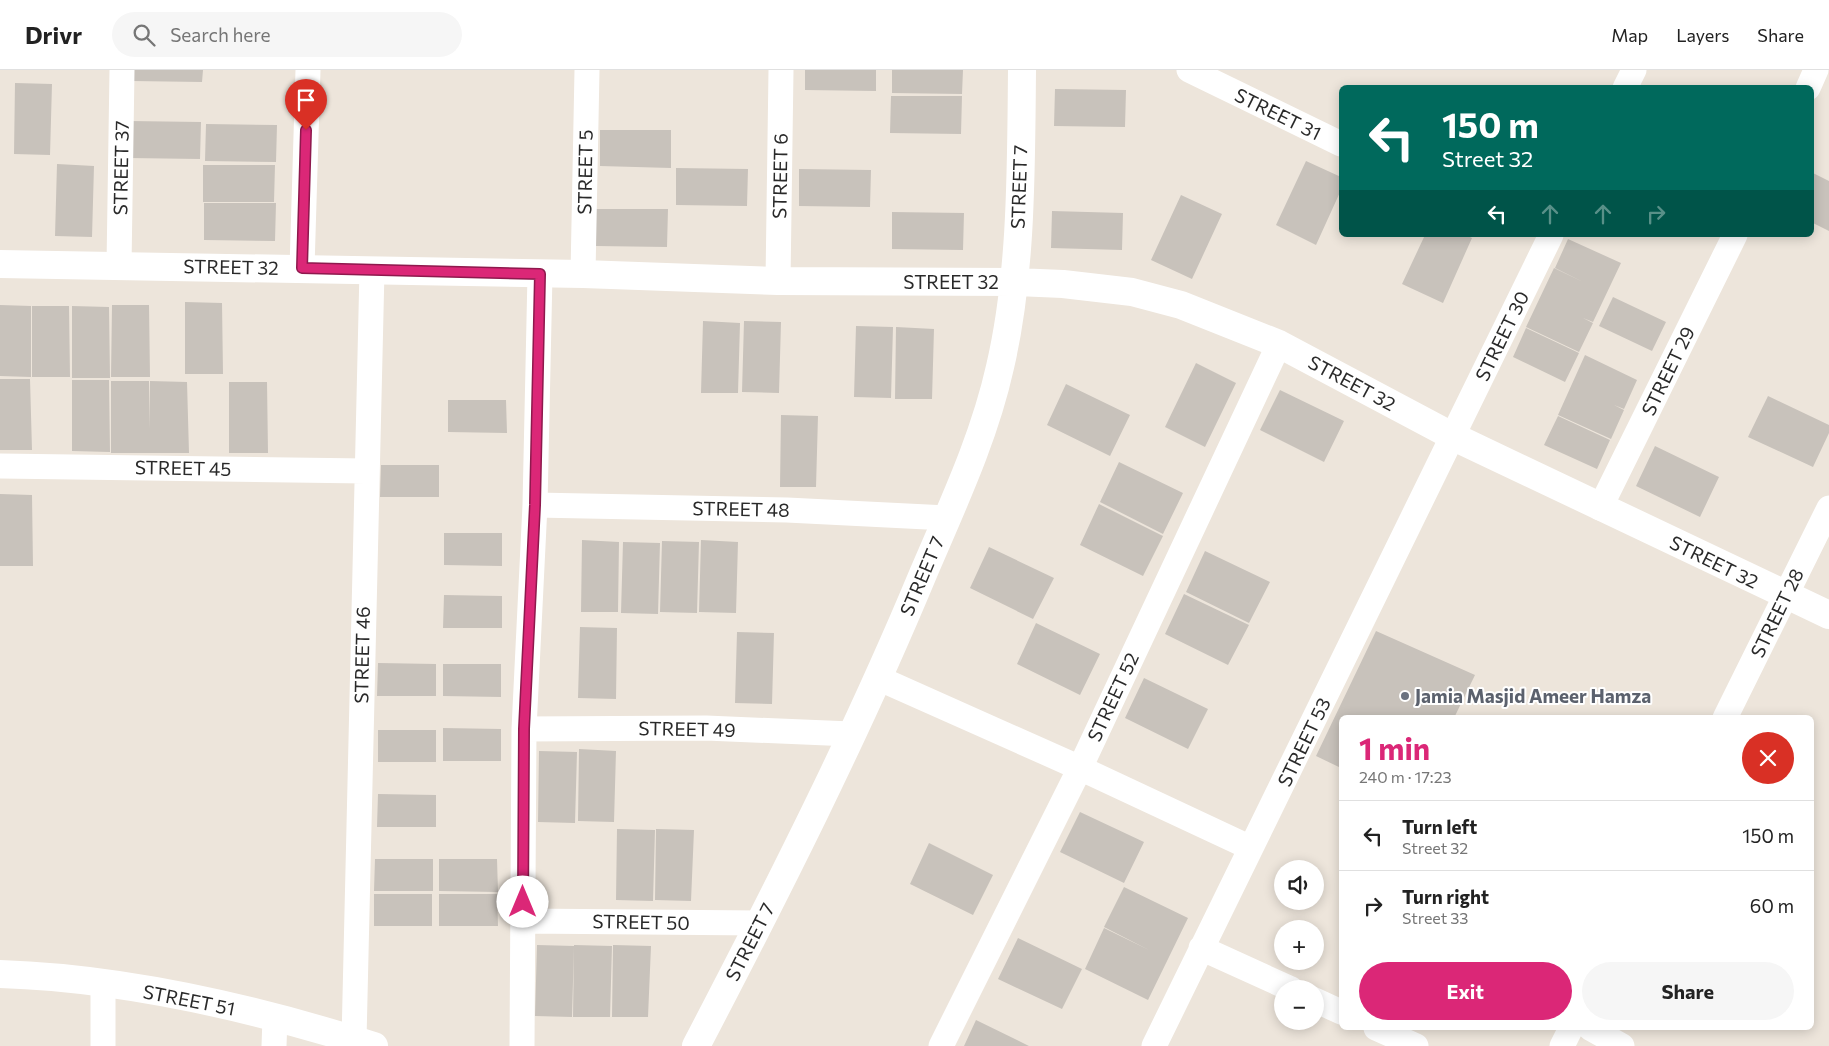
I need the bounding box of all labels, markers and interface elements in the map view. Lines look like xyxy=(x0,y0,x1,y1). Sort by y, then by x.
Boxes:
search box xyxy=(112,12,462,57)
text: Drivr xyxy=(25,20,82,49)
icon: search xyxy=(130,21,158,49)
text: Search here xyxy=(170,23,271,46)
text: Map xyxy=(1611,24,1648,46)
text: Layers xyxy=(1676,24,1729,46)
text: Share xyxy=(1757,24,1804,46)
pin xyxy=(285,79,327,130)
street label: STREET 31 xyxy=(1231,83,1325,144)
icon: arrive xyxy=(292,86,320,114)
text: 150 m xyxy=(1442,102,1539,145)
icon: left xyxy=(1359,105,1424,170)
street label: STREET 37 xyxy=(108,120,133,216)
street label: STREET 5 xyxy=(572,129,597,215)
street label: STREET 6 xyxy=(767,133,792,219)
street label: STREET 7 xyxy=(1006,144,1031,229)
text: Street 32 xyxy=(1442,145,1533,172)
icon: left xyxy=(1483,200,1511,228)
icon: ahead xyxy=(1536,200,1564,228)
icon: ahead xyxy=(1589,200,1617,228)
icon: right xyxy=(1642,200,1670,228)
street label: STREET 32 xyxy=(183,254,279,279)
street label: STREET 32 xyxy=(903,270,999,293)
street label: STREET 30 xyxy=(1470,287,1533,385)
street label: STREET 29 xyxy=(1636,323,1699,419)
street label: STREET 32 xyxy=(1305,350,1400,415)
street label: STREET 45 xyxy=(135,455,231,480)
street label: STREET 48 xyxy=(692,496,790,521)
street label: STREET 32 xyxy=(1666,530,1762,593)
street label: STREET 7 xyxy=(895,533,949,619)
street label: STREET 28 xyxy=(1745,565,1808,661)
street label: STREET 46 xyxy=(349,606,374,704)
street label: STREET 52 xyxy=(1082,649,1143,745)
place label: Jamia Masjid Ameer Hamza xyxy=(1415,684,1651,707)
marker: Jamia Masjid Ameer Hamza xyxy=(1399,690,1411,702)
street label: STREET 53 xyxy=(1272,694,1335,790)
street label: STREET 49 xyxy=(638,716,736,741)
text: 1 min xyxy=(1359,729,1430,766)
button: close xyxy=(1742,732,1794,784)
text: 240 m · 17:23 xyxy=(1359,767,1452,786)
text: Turn left xyxy=(1402,815,1477,838)
icon: left xyxy=(1359,822,1387,850)
text: 150 m xyxy=(1742,824,1794,847)
text: Street 32 xyxy=(1402,838,1468,857)
map controls xyxy=(1274,860,1324,1030)
button: sound xyxy=(1274,860,1324,910)
position arrow xyxy=(496,875,548,927)
text: Turn right xyxy=(1402,885,1489,908)
icon: right xyxy=(1359,892,1387,920)
text: 60 m xyxy=(1750,894,1794,917)
street label: STREET 7 xyxy=(720,899,779,985)
text: Street 33 xyxy=(1402,908,1469,927)
street label: STREET 50 xyxy=(592,909,690,934)
button: + xyxy=(1274,920,1324,970)
button: Exit xyxy=(1359,962,1572,1020)
button: Share xyxy=(1582,962,1794,1020)
street label: STREET 51 xyxy=(141,979,237,1020)
button: − xyxy=(1274,980,1324,1030)

